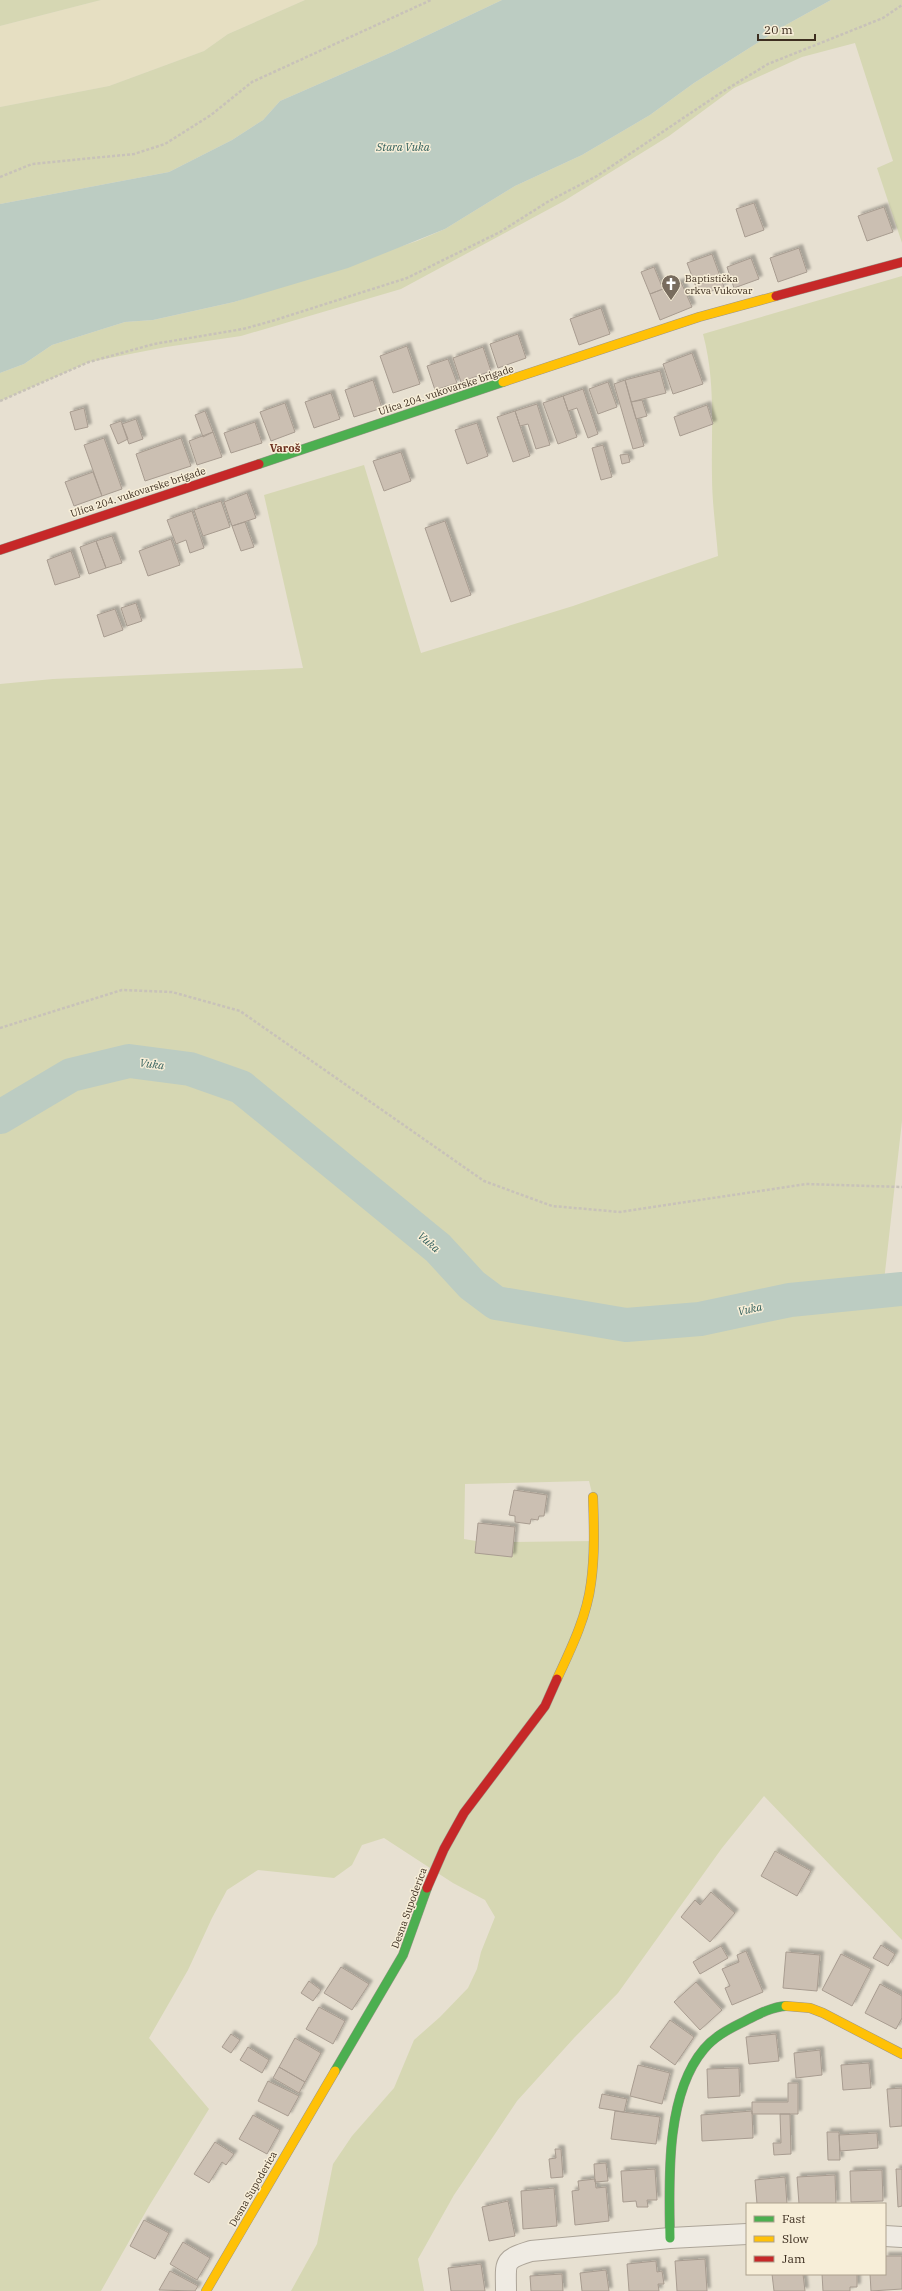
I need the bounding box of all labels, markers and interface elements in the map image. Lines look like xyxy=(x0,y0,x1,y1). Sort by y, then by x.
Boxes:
scale bar xyxy=(758,16,815,42)
text: 20 m xyxy=(764,22,793,37)
water label: Stara Vuka xyxy=(375,140,430,154)
place label: Baptistička crkva Vukovar xyxy=(685,272,753,297)
church icon: Baptistička crkva Vukovar xyxy=(660,273,682,301)
street label: Ulica 204. vukovarske brigade xyxy=(377,362,515,418)
district label: Varoš xyxy=(270,441,301,455)
street label: Ulica 204. vukovarske brigade xyxy=(69,464,207,520)
water label: Vuka xyxy=(139,1056,165,1072)
water label: Vuka xyxy=(415,1229,443,1255)
water label: Vuka xyxy=(736,1300,764,1318)
street label: Desna Supoderica xyxy=(388,1865,430,1950)
street label: Desna Supoderica xyxy=(226,2148,280,2229)
legend xyxy=(746,2203,886,2275)
text: Fast xyxy=(782,2211,806,2226)
text: Slow xyxy=(782,2231,809,2246)
text: Jam xyxy=(782,2251,806,2266)

